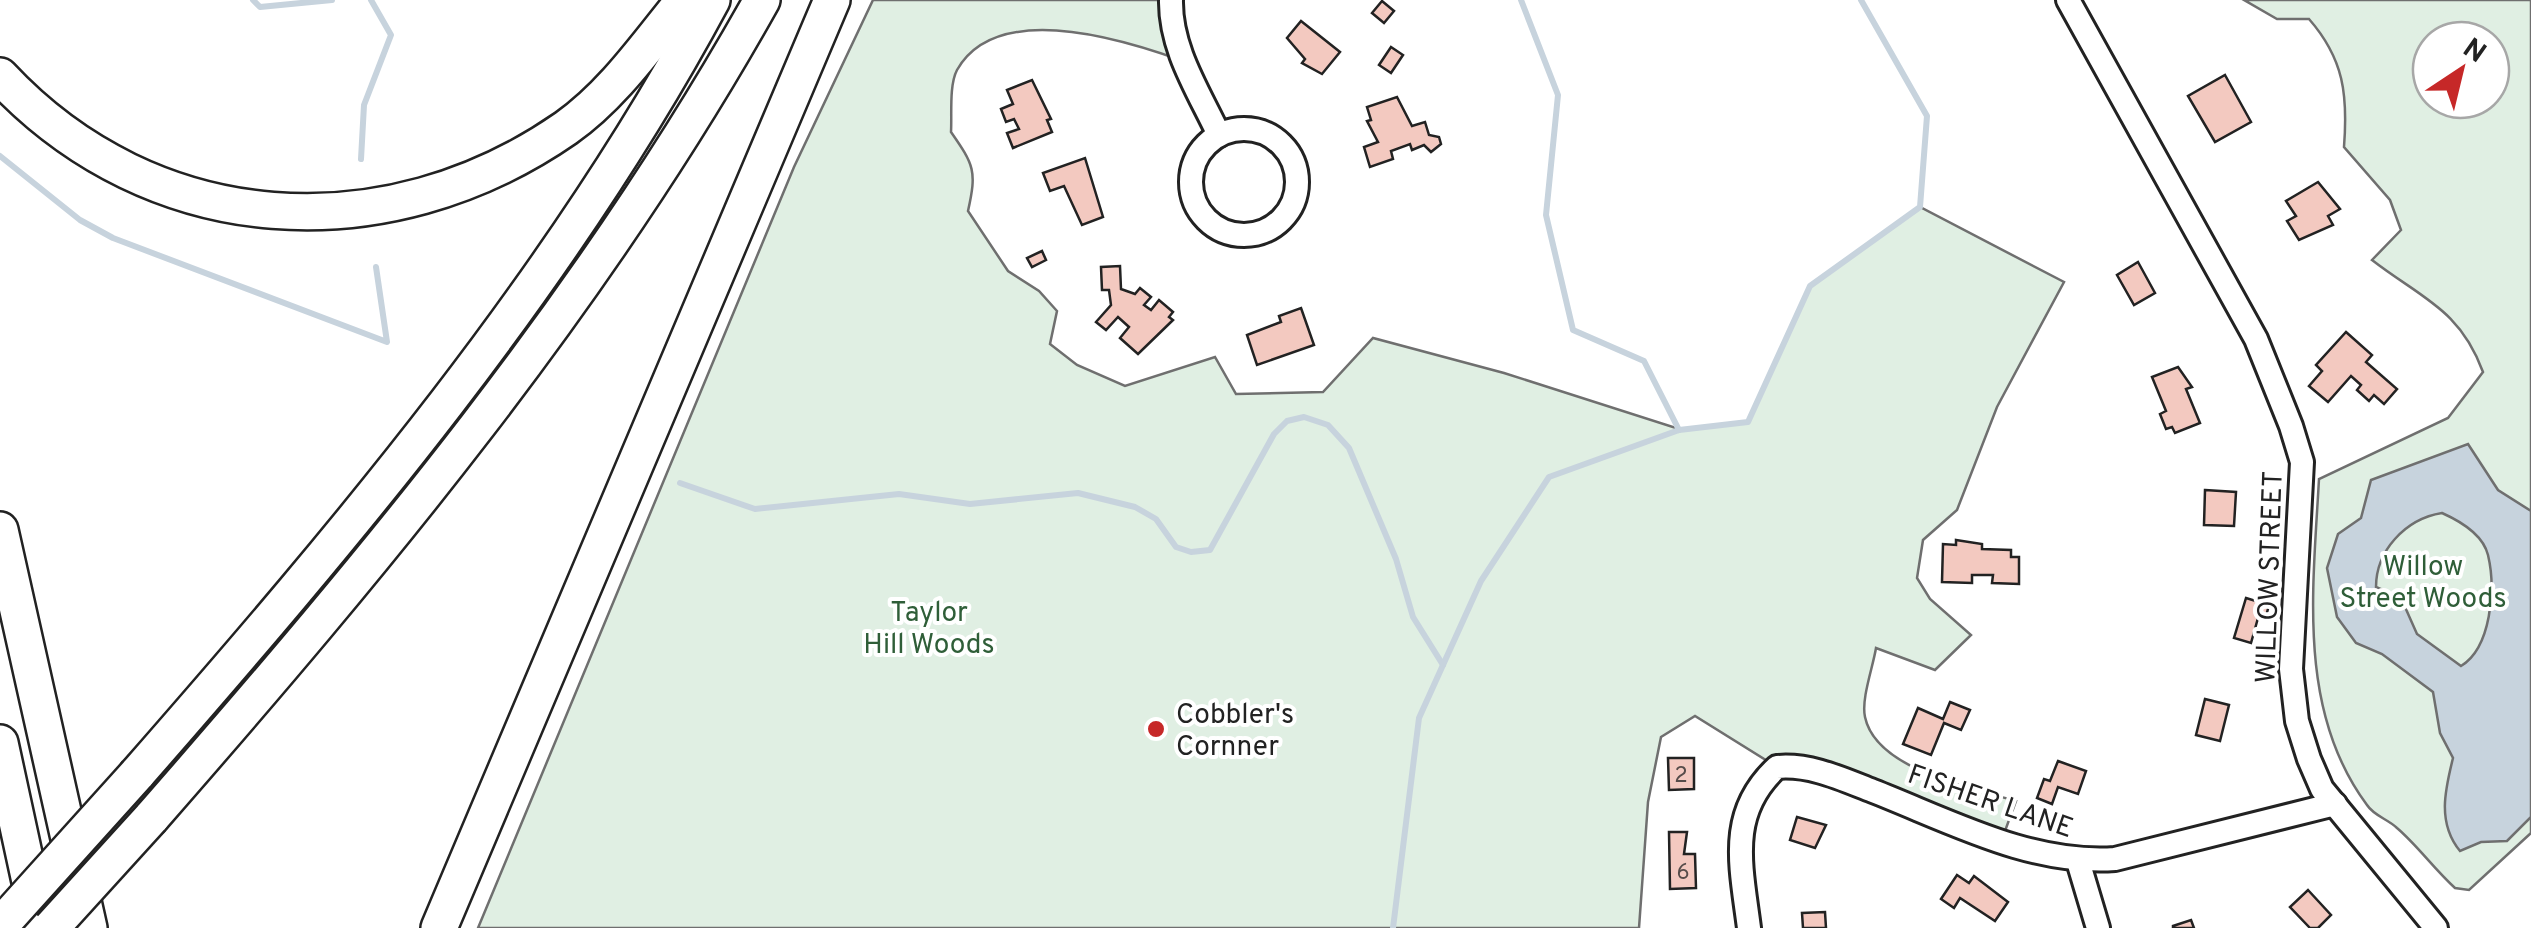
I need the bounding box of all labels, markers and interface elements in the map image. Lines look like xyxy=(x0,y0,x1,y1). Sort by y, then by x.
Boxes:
north arrow xyxy=(2411,20,2511,120)
text: N xyxy=(2455,31,2492,72)
street label: WILLOW STREET xyxy=(2249,470,2293,684)
park label: Willow Street Woods xyxy=(2339,550,2507,618)
park label: Taylor Hill Woods xyxy=(863,596,995,664)
place label: Cobbler's Cornner xyxy=(1176,698,1294,766)
marker: Cobbler's Cornner xyxy=(1145,718,1167,740)
street label: FISHER LANE xyxy=(1902,758,2078,848)
house number: 2 xyxy=(1674,763,1688,790)
house number: 6 xyxy=(1676,860,1690,887)

